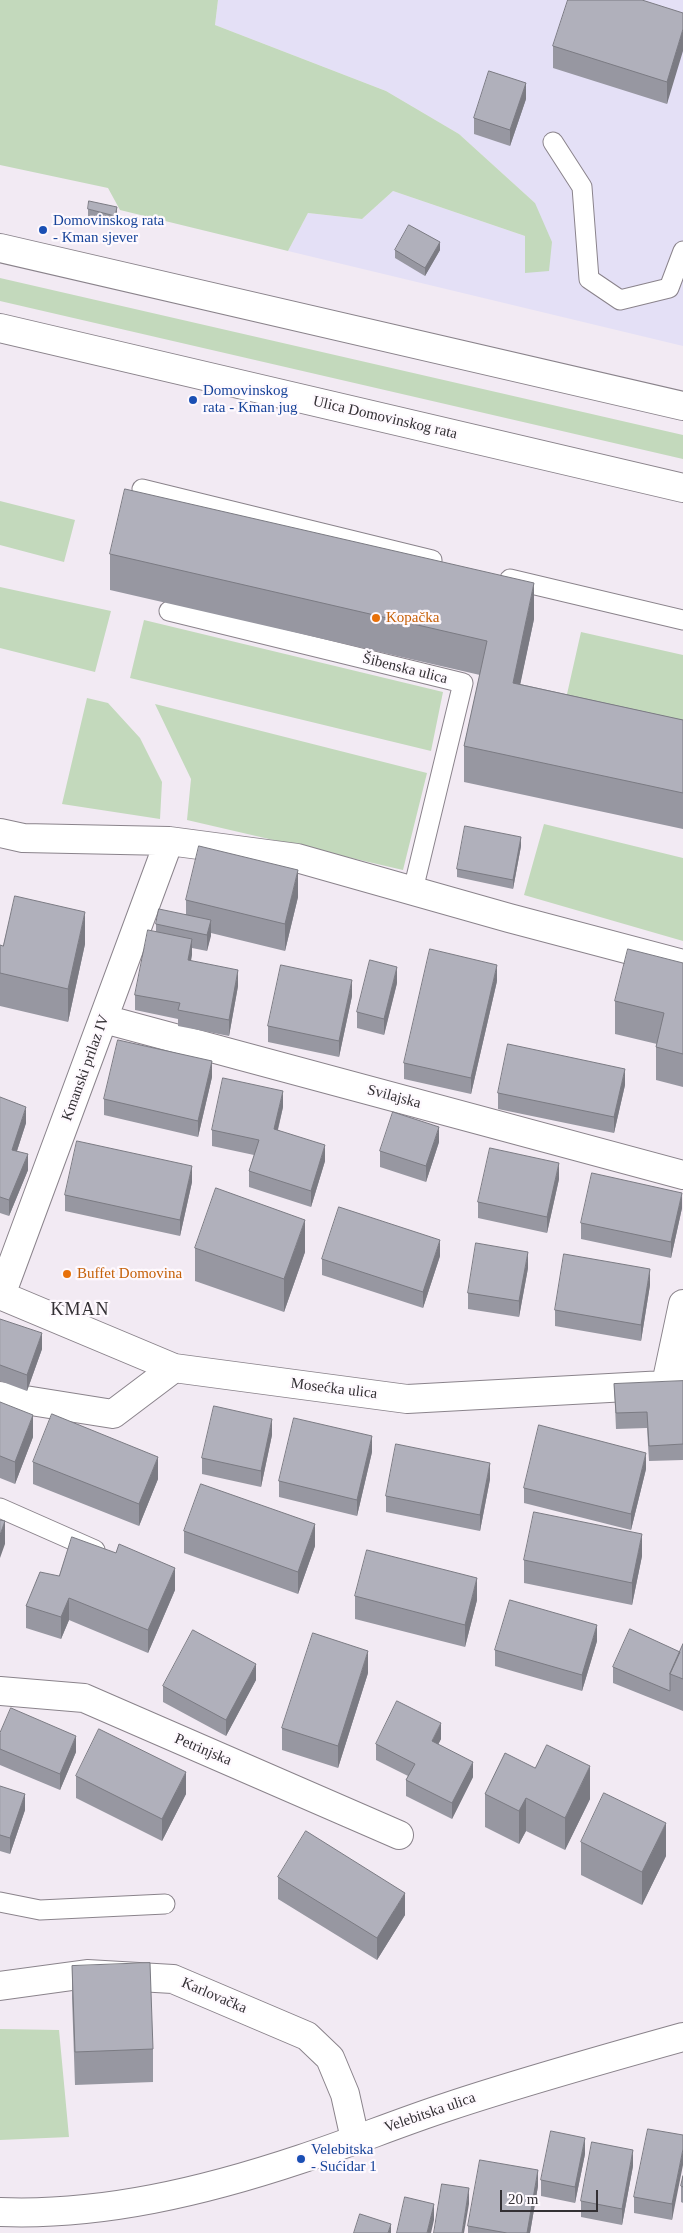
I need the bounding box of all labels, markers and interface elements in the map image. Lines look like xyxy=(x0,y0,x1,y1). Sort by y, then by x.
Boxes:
place label: Domovinskog rata - Kman sjever xyxy=(53,212,164,247)
marker: Domovinskog rata - Kman sjever xyxy=(37,224,49,236)
place label: Domovinskog rata - Kman jug xyxy=(203,382,298,417)
street label: Ulica Domovinskog rata xyxy=(311,393,459,443)
marker: Domovinskog rata - Kman jug xyxy=(187,394,199,406)
place label: Kopačka xyxy=(386,609,439,627)
marker: Kopačka xyxy=(370,612,382,624)
street label: Šibenska ulica xyxy=(361,650,449,688)
street label: Kmanski prilaz IV xyxy=(58,1012,114,1124)
street label: Svilajska xyxy=(365,1081,423,1113)
place label: Buffet Domovina xyxy=(77,1265,182,1283)
marker: Buffet Domovina xyxy=(61,1268,73,1280)
district label: KMAN xyxy=(50,1299,110,1321)
street label: Mosećka ulica xyxy=(290,1375,378,1403)
street label: Petrinjska xyxy=(172,1730,234,1770)
street label: Karlovačka xyxy=(179,1974,249,2018)
street label: Velebitska ulica xyxy=(382,2089,478,2137)
place label: Velebitska - Sućidar 1 xyxy=(311,2141,377,2176)
marker: Velebitska - Sućidar 1 xyxy=(295,2153,307,2165)
scale bar xyxy=(503,2180,600,2212)
text: 20 m xyxy=(508,2191,538,2207)

